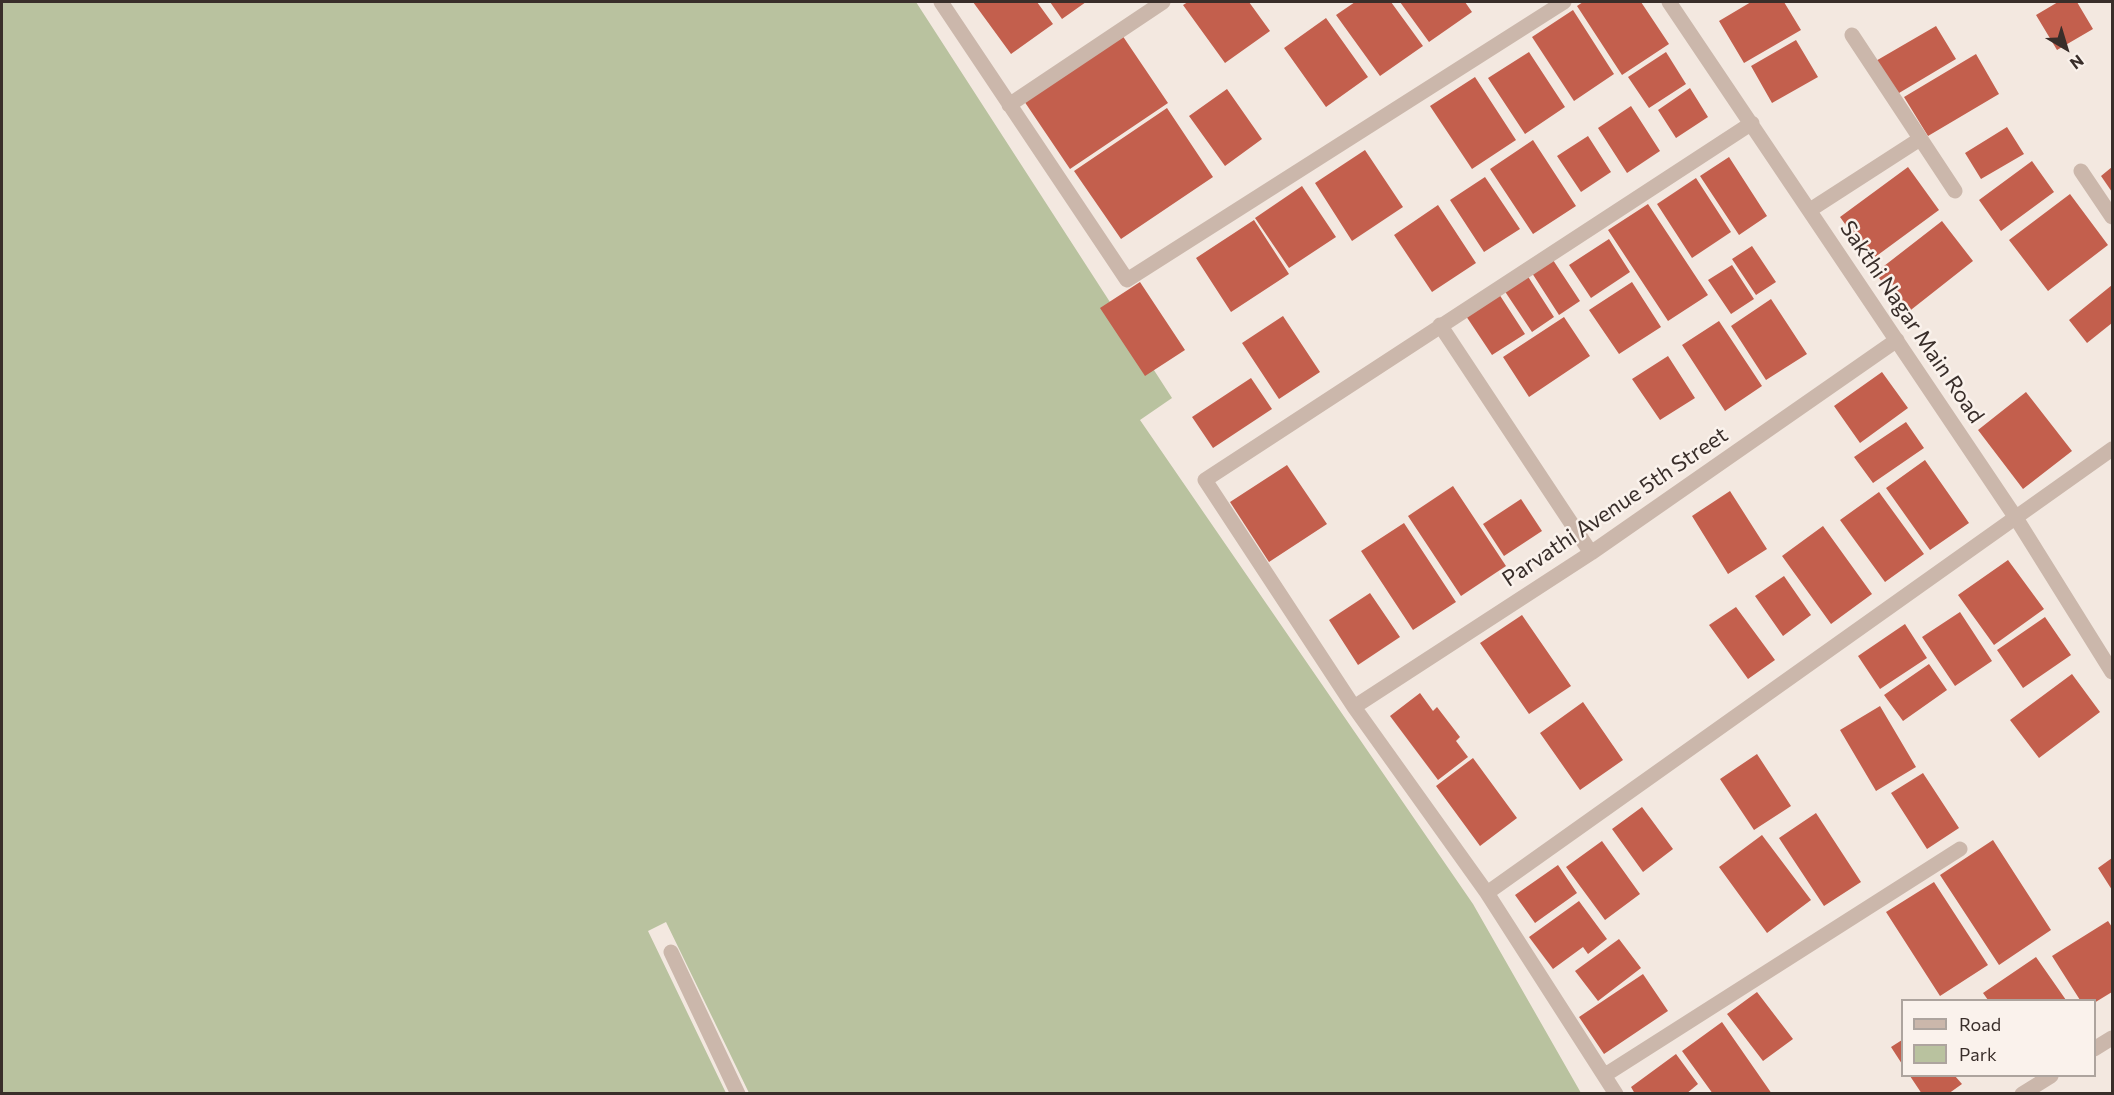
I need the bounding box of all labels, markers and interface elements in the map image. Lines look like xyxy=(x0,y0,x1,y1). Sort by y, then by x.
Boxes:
north arrow xyxy=(2036,18,2096,78)
text: N xyxy=(2067,51,2088,74)
street label: Sakthi Nagar Main Road xyxy=(1834,216,1990,428)
street label: Parvathi Avenue 5th Street xyxy=(1497,422,1733,592)
legend xyxy=(1901,999,2096,1077)
text: Road xyxy=(1959,1013,2001,1035)
text: Park xyxy=(1959,1043,1997,1065)

